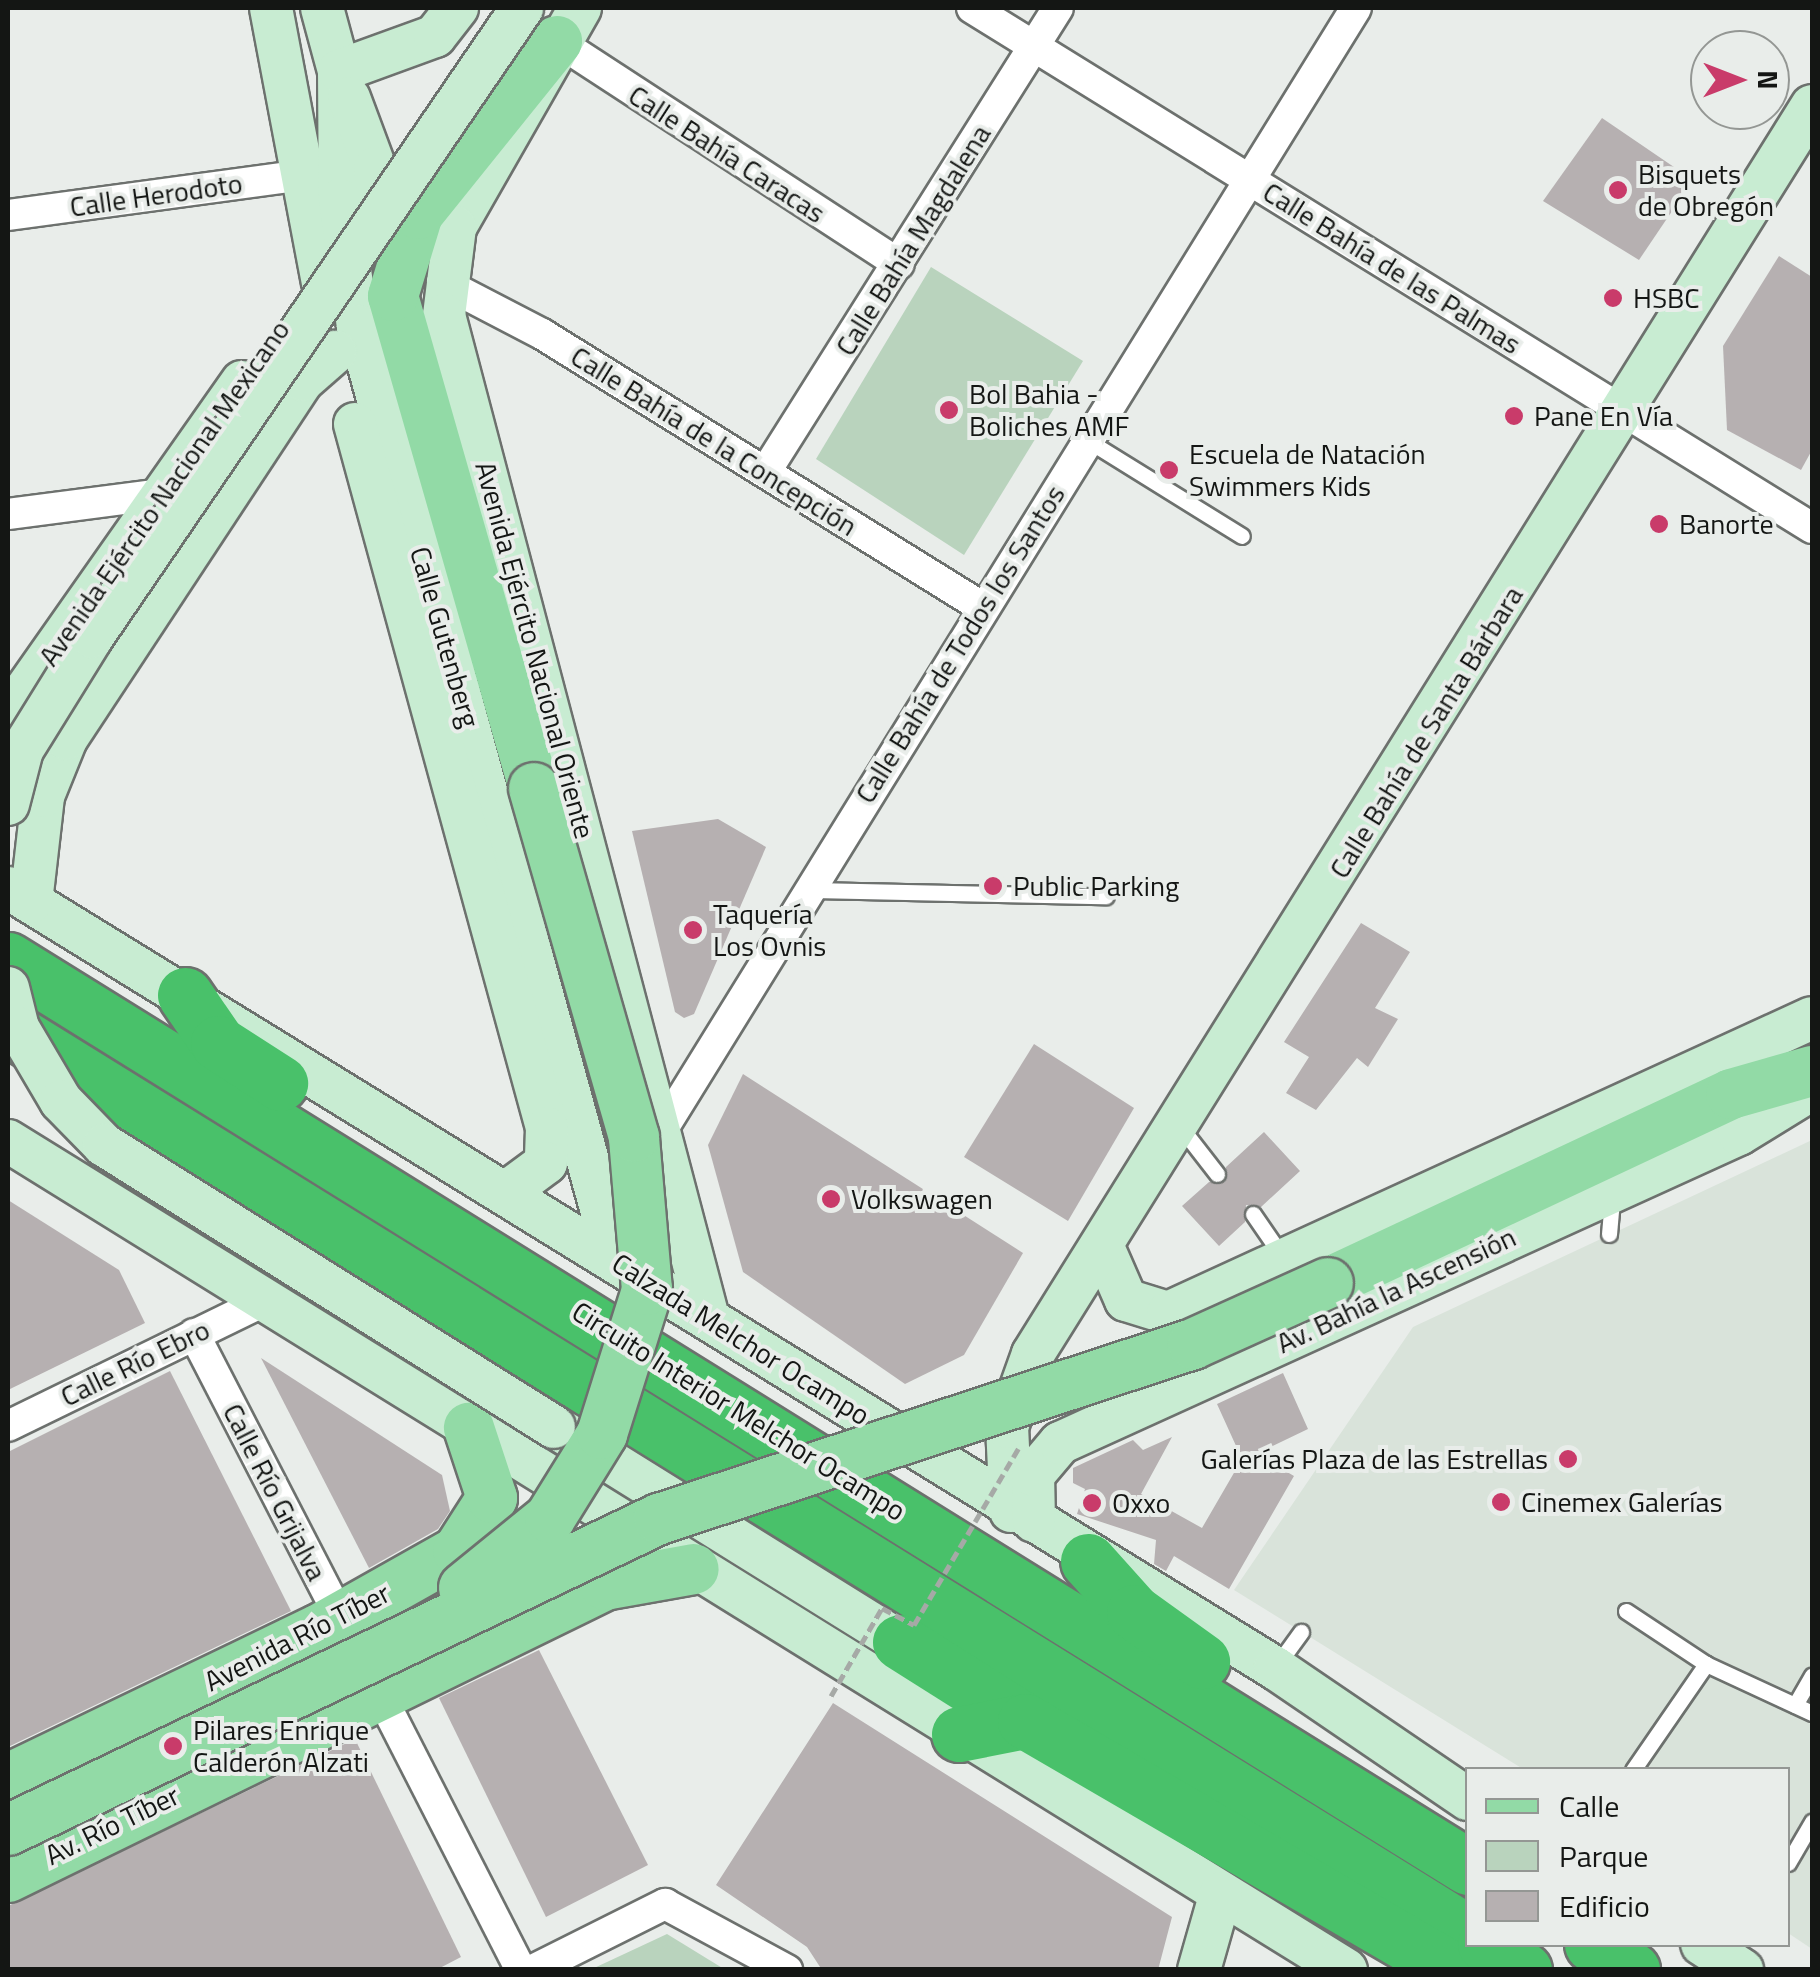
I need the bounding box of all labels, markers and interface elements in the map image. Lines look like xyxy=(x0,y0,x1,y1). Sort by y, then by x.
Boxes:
north arrow xyxy=(1690,30,1790,130)
text: N xyxy=(1747,70,1790,90)
street label: Calle Bahía Caracas xyxy=(623,78,831,230)
street label: Calle Bahía Magdalena xyxy=(828,118,998,362)
place label: Bisquets de Obregón xyxy=(1638,157,1774,223)
street label: Calle Herodoto xyxy=(68,166,244,224)
street label: Calle Bahía de las Palmas xyxy=(1257,175,1527,361)
marker: Bisquets de Obregón xyxy=(1607,179,1629,201)
place label: HSBC xyxy=(1633,281,1700,315)
marker: HSBC xyxy=(1602,287,1624,309)
street label: Avenida Ejército Nacional Mexicano xyxy=(32,314,296,672)
street label: Calle Bahía de la Concepción xyxy=(565,339,863,543)
place label: Bol Bahia - Boliches AMF xyxy=(969,377,1129,443)
marker: Bol Bahia - Boliches AMF xyxy=(938,399,960,421)
place label: Pane En Vía xyxy=(1534,399,1673,433)
marker: Pane En Vía xyxy=(1503,405,1525,427)
place label: Escuela de Natación Swimmers Kids xyxy=(1189,437,1425,503)
street label: Avenida Ejército Nacional Oriente xyxy=(468,458,602,842)
marker: Escuela de Natación Swimmers Kids xyxy=(1158,459,1180,481)
street label: Calle Bahía de Todos los Santos xyxy=(848,479,1072,809)
place label: Banorte xyxy=(1679,507,1774,541)
marker: Banorte xyxy=(1648,513,1670,535)
street label: Calle Gutenberg xyxy=(403,543,487,731)
street label: Calle Bahía de Santa Bárbara xyxy=(1322,580,1530,884)
place label: Public Parking xyxy=(1013,869,1179,903)
marker: Public Parking xyxy=(982,875,1004,897)
place label: Taquería Los Ovnis xyxy=(713,897,826,963)
marker: Taquería Los Ovnis xyxy=(682,919,704,941)
place label: Volkswagen xyxy=(851,1182,993,1216)
marker: Volkswagen xyxy=(820,1188,842,1210)
street label: Av. Bahía la Ascensión xyxy=(1271,1220,1521,1360)
street label: Calzada Melchor Ocampo xyxy=(606,1246,876,1432)
street label: Circuito Interior Melchor Ocampo xyxy=(566,1294,912,1528)
street label: Calle Río Ebro xyxy=(55,1313,215,1413)
street label: Calle Río Grijalva xyxy=(216,1398,334,1586)
place label: Galerías Plaza de las Estrellas xyxy=(1200,1442,1548,1476)
marker: Galerías Plaza de las Estrellas xyxy=(1557,1448,1579,1470)
place label: Cinemex Galerías xyxy=(1521,1485,1723,1519)
place label: Oxxo xyxy=(1112,1486,1170,1520)
marker: Cinemex Galerías xyxy=(1490,1491,1512,1513)
marker: Oxxo xyxy=(1081,1492,1103,1514)
street label: Avenida Río Tíber xyxy=(199,1576,395,1698)
place label: Pilares Enrique Calderón Alzati xyxy=(193,1713,369,1779)
marker: Pilares Enrique Calderón Alzati xyxy=(162,1735,184,1757)
legend xyxy=(1465,1767,1790,1947)
street label: Av. Río Tíber xyxy=(40,1778,184,1872)
text: Calle xyxy=(1559,1783,1619,1829)
text: Parque xyxy=(1559,1833,1649,1879)
text: Edificio xyxy=(1559,1883,1650,1929)

